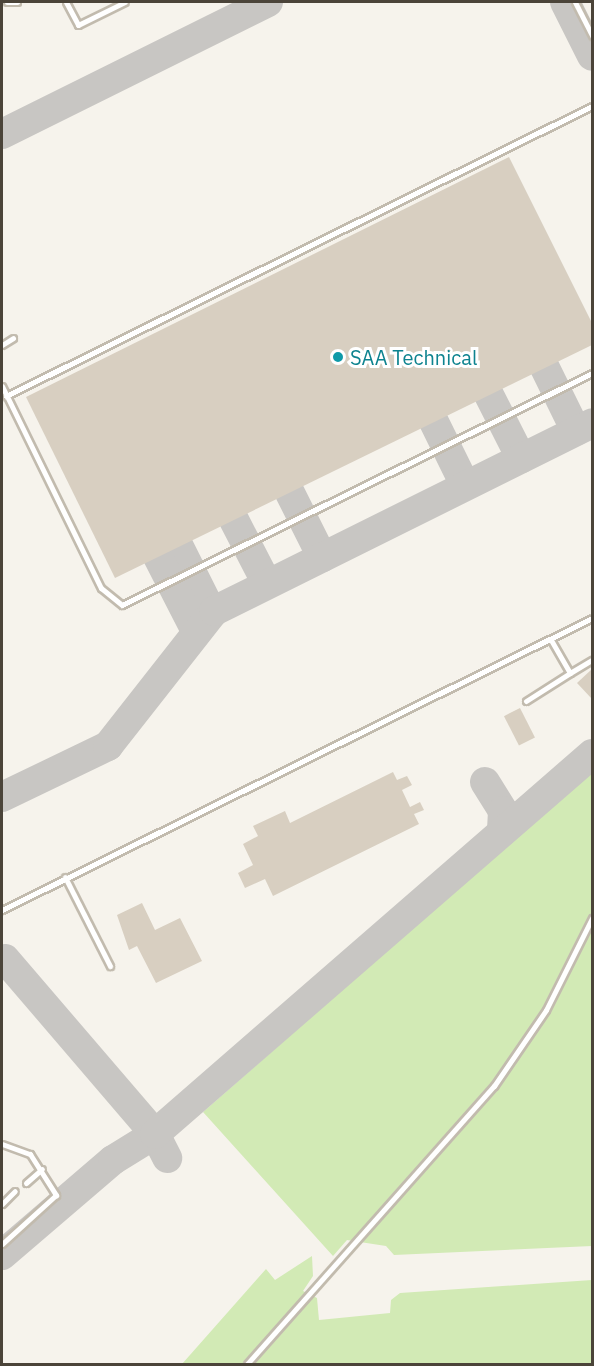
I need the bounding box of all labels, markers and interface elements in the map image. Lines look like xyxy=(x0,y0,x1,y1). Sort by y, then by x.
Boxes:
place label: SAA Technical xyxy=(350,345,477,369)
marker: SAA Technical xyxy=(331,350,345,364)

